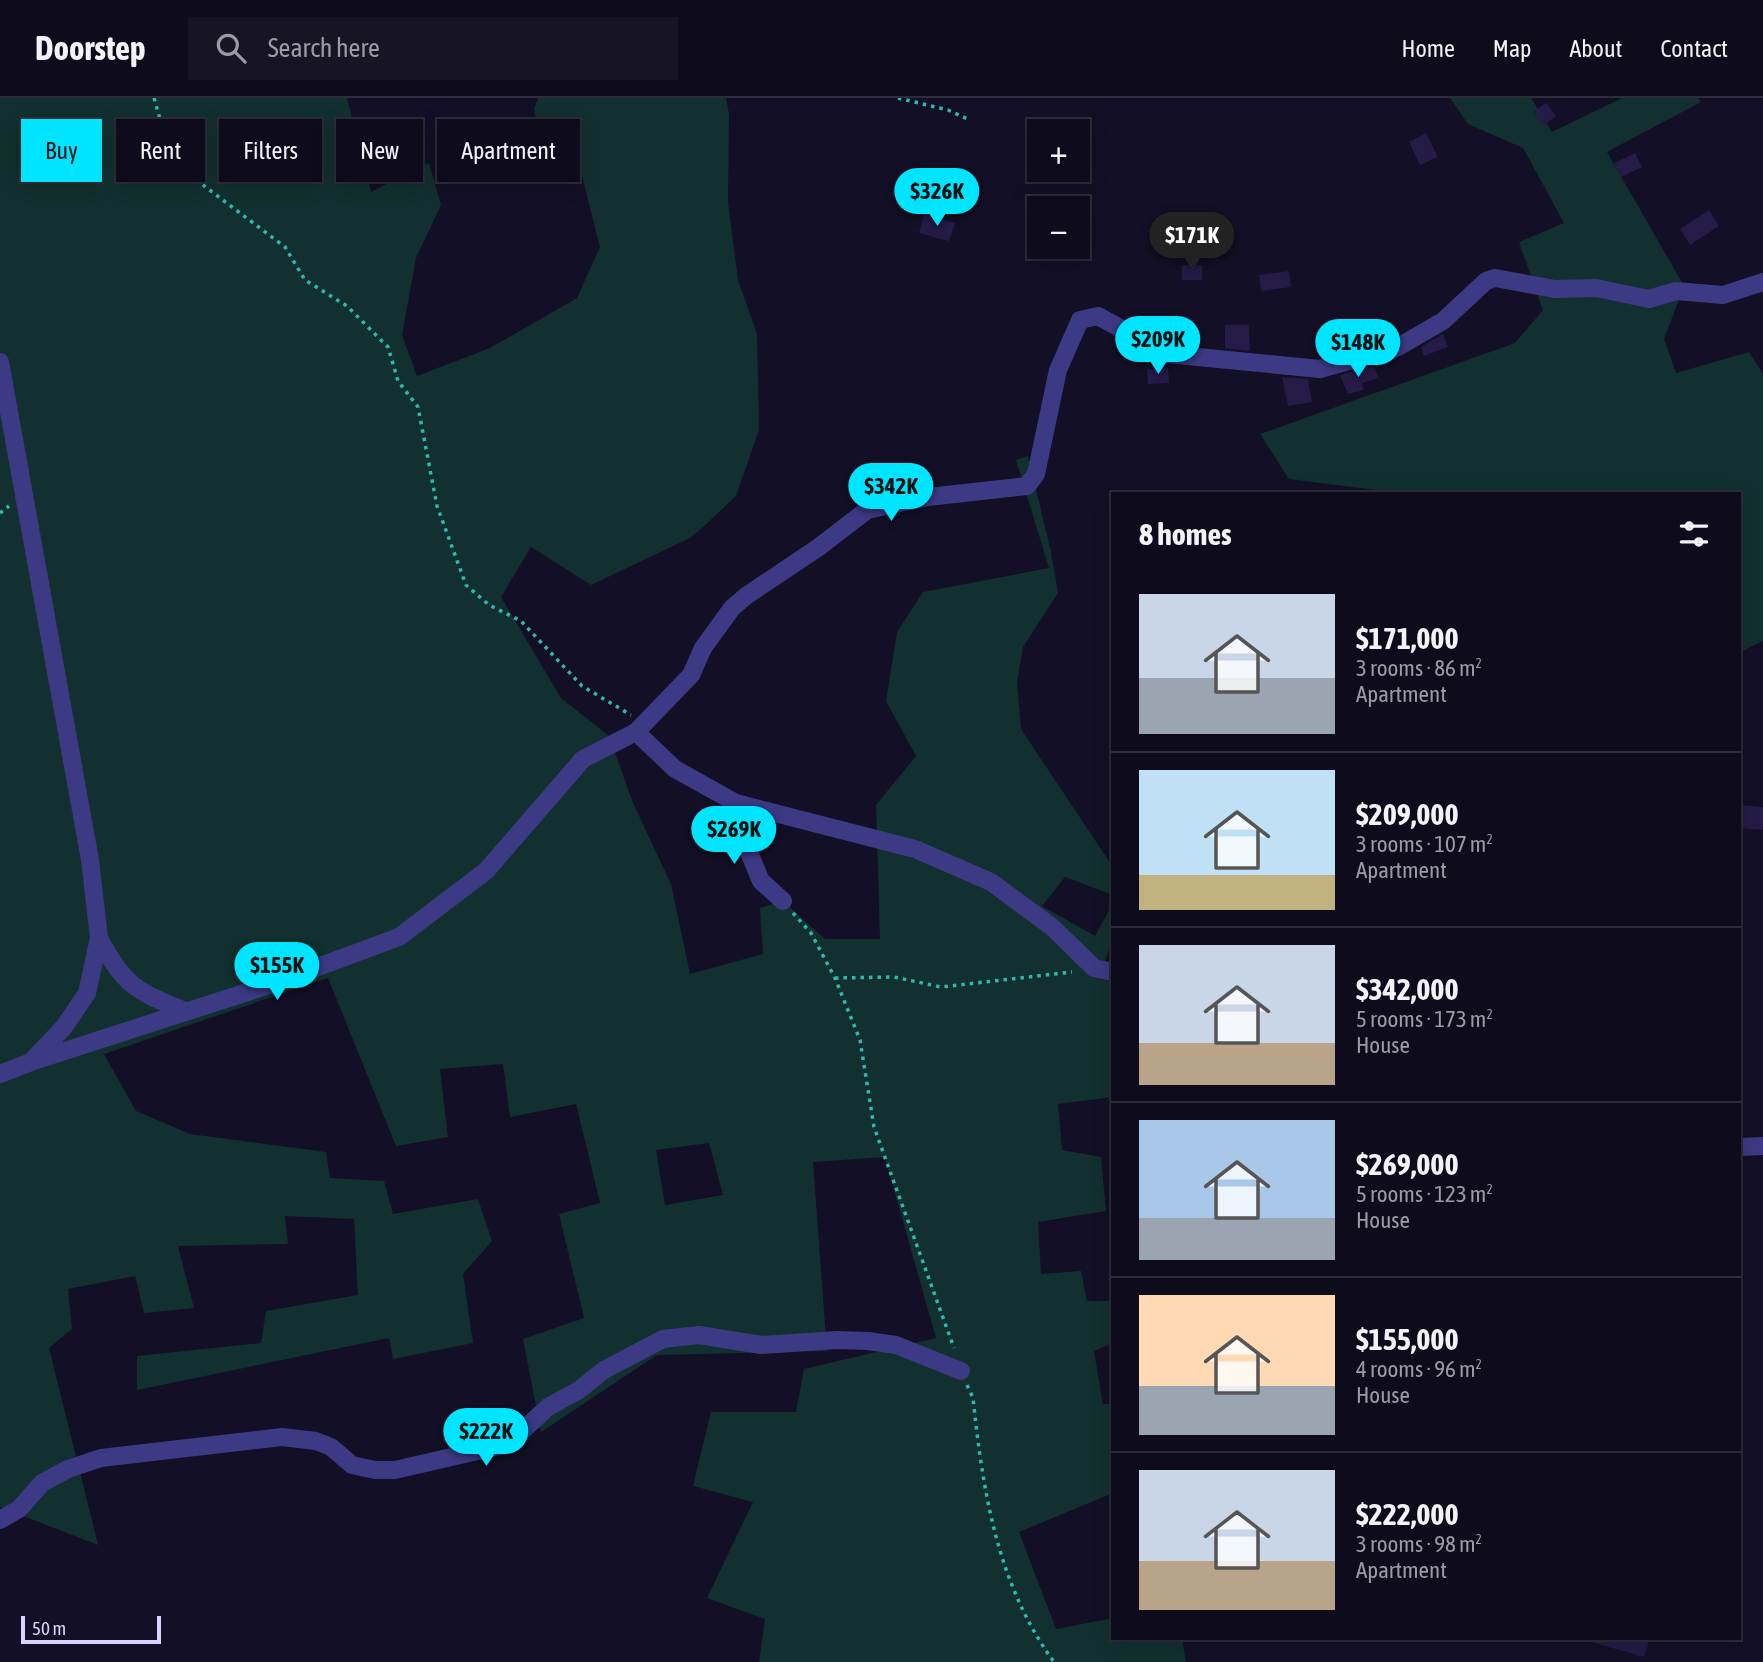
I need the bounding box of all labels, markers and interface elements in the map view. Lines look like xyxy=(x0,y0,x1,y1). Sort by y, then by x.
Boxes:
search box xyxy=(188,17,678,80)
text: Doorstep xyxy=(35,29,146,67)
icon: search xyxy=(212,29,250,67)
text: Search here xyxy=(268,33,380,63)
text: Home xyxy=(1401,35,1455,62)
text: Map xyxy=(1493,35,1531,62)
text: About xyxy=(1569,35,1622,62)
text: Contact xyxy=(1660,35,1728,62)
chip: Buy xyxy=(21,119,102,182)
chip: Rent xyxy=(116,119,205,182)
chip: Filters xyxy=(219,119,322,182)
chip: New xyxy=(336,119,423,182)
chip: Apartment xyxy=(437,119,580,182)
map controls xyxy=(1027,119,1090,259)
button: + xyxy=(1027,119,1090,182)
pin: $326K xyxy=(888,169,986,228)
text: $326K xyxy=(910,178,964,204)
button: − xyxy=(1027,196,1090,259)
pin: $171K xyxy=(1143,212,1241,272)
text: $171K xyxy=(1165,222,1219,248)
pin: $209K xyxy=(1109,316,1207,376)
pin: $148K xyxy=(1309,320,1407,379)
text: $209K xyxy=(1131,326,1185,352)
text: $148K xyxy=(1331,329,1385,355)
pin: $342K xyxy=(842,464,940,523)
text: $342K xyxy=(864,473,918,499)
icon: filters xyxy=(1675,515,1713,553)
text: 8 homes xyxy=(1139,517,1232,551)
text: $171,000 xyxy=(1356,621,1459,655)
icon: home xyxy=(1195,622,1279,706)
text: 3 rooms · 86 m² xyxy=(1356,655,1482,681)
text: Apartment xyxy=(1356,681,1447,707)
text: $209,000 xyxy=(1356,797,1459,831)
icon: home xyxy=(1195,798,1279,882)
pin: $269K xyxy=(685,806,783,866)
text: $269K xyxy=(707,816,761,842)
text: 3 rooms · 107 m² xyxy=(1356,831,1493,857)
text: Apartment xyxy=(1356,857,1447,883)
pin: $155K xyxy=(228,942,326,1002)
text: $155K xyxy=(250,952,304,978)
text: $342,000 xyxy=(1356,972,1459,1006)
icon: home xyxy=(1195,973,1279,1057)
text: 5 rooms · 173 m² xyxy=(1356,1006,1493,1032)
text: House xyxy=(1356,1032,1410,1058)
text: $269,000 xyxy=(1356,1147,1459,1181)
icon: home xyxy=(1195,1148,1279,1232)
text: 5 rooms · 123 m² xyxy=(1356,1181,1493,1207)
text: House xyxy=(1356,1207,1410,1233)
text: $155,000 xyxy=(1356,1322,1459,1356)
icon: home xyxy=(1195,1323,1279,1407)
text: 4 rooms · 96 m² xyxy=(1356,1356,1482,1382)
text: House xyxy=(1356,1382,1410,1408)
pin: $222K xyxy=(437,1408,535,1468)
text: $222K xyxy=(459,1418,513,1444)
text: $222,000 xyxy=(1356,1497,1459,1531)
icon: home xyxy=(1195,1498,1279,1582)
text: 3 rooms · 98 m² xyxy=(1356,1531,1482,1557)
text: Apartment xyxy=(1356,1557,1447,1583)
scale bar xyxy=(21,1613,161,1645)
text: 50 m xyxy=(32,1617,66,1639)

